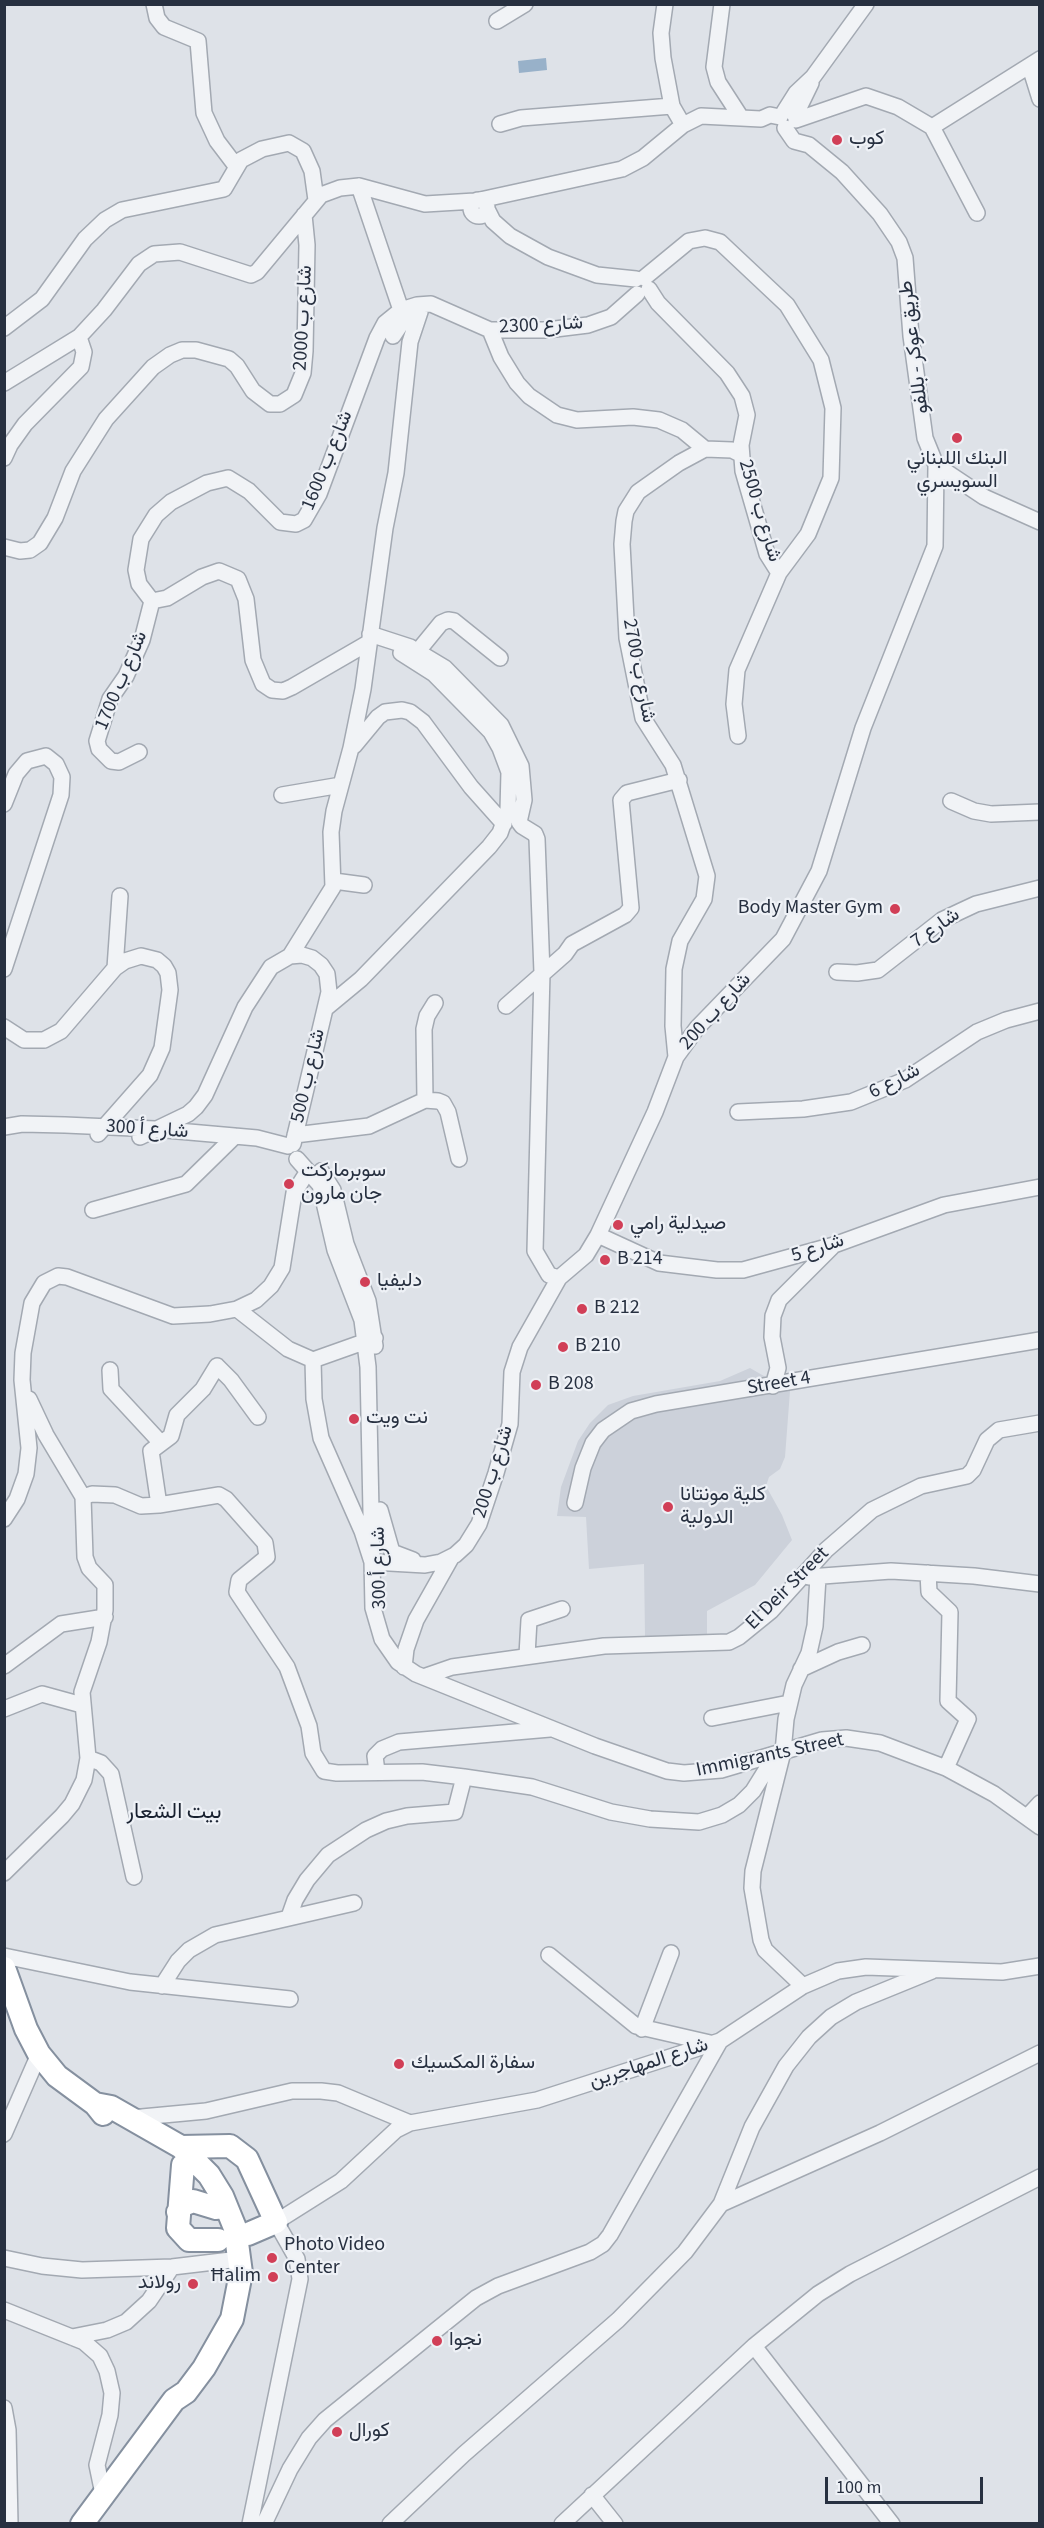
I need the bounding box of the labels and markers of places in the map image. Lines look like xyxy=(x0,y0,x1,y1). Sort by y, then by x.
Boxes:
place label: كوب xyxy=(849,128,884,152)
marker: كوب xyxy=(830,133,844,147)
marker: البنك اللبناني السويسري xyxy=(950,431,964,445)
place label: البنك اللبناني السويسري xyxy=(907,448,1007,495)
place label: Body Master Gym xyxy=(738,897,883,921)
marker: Body Master Gym xyxy=(888,902,902,916)
place label: سوبرماركت جان مارون xyxy=(301,1160,386,1207)
marker: سوبرماركت جان مارون xyxy=(282,1177,296,1191)
place label: صيدلية رامي xyxy=(630,1213,726,1237)
marker: صيدلية رامي xyxy=(611,1218,625,1232)
place label: B 214 xyxy=(617,1248,663,1272)
marker: B 214 xyxy=(598,1253,612,1267)
place label: دليفيا xyxy=(377,1270,422,1294)
marker: دليفيا xyxy=(358,1275,372,1289)
place label: B 212 xyxy=(594,1297,640,1321)
marker: B 212 xyxy=(575,1302,589,1316)
place label: B 210 xyxy=(575,1335,621,1359)
marker: B 210 xyxy=(556,1340,570,1354)
place label: B 208 xyxy=(548,1373,594,1397)
marker: B 208 xyxy=(529,1378,543,1392)
place label: نت ويت xyxy=(366,1407,428,1431)
marker: نت ويت xyxy=(347,1412,361,1426)
place label: كلية مونتانا الدولية xyxy=(680,1484,766,1531)
marker: كلية مونتانا الدولية xyxy=(661,1500,675,1514)
place label: سفارة المكسيك xyxy=(411,2052,535,2076)
marker: سفارة المكسيك xyxy=(392,2057,406,2071)
place label: Photo Video Center xyxy=(284,2234,385,2281)
marker: Photo Video Center xyxy=(265,2251,279,2265)
place label: Ħalim xyxy=(210,2265,261,2289)
marker: Ħalim xyxy=(266,2270,280,2284)
place label: رولاند xyxy=(138,2272,181,2296)
marker: رولاند xyxy=(186,2277,200,2291)
place label: نجوا xyxy=(449,2329,482,2353)
marker: نجوا xyxy=(430,2334,444,2348)
place label: كورال xyxy=(349,2420,390,2444)
marker: كورال xyxy=(330,2425,344,2439)

